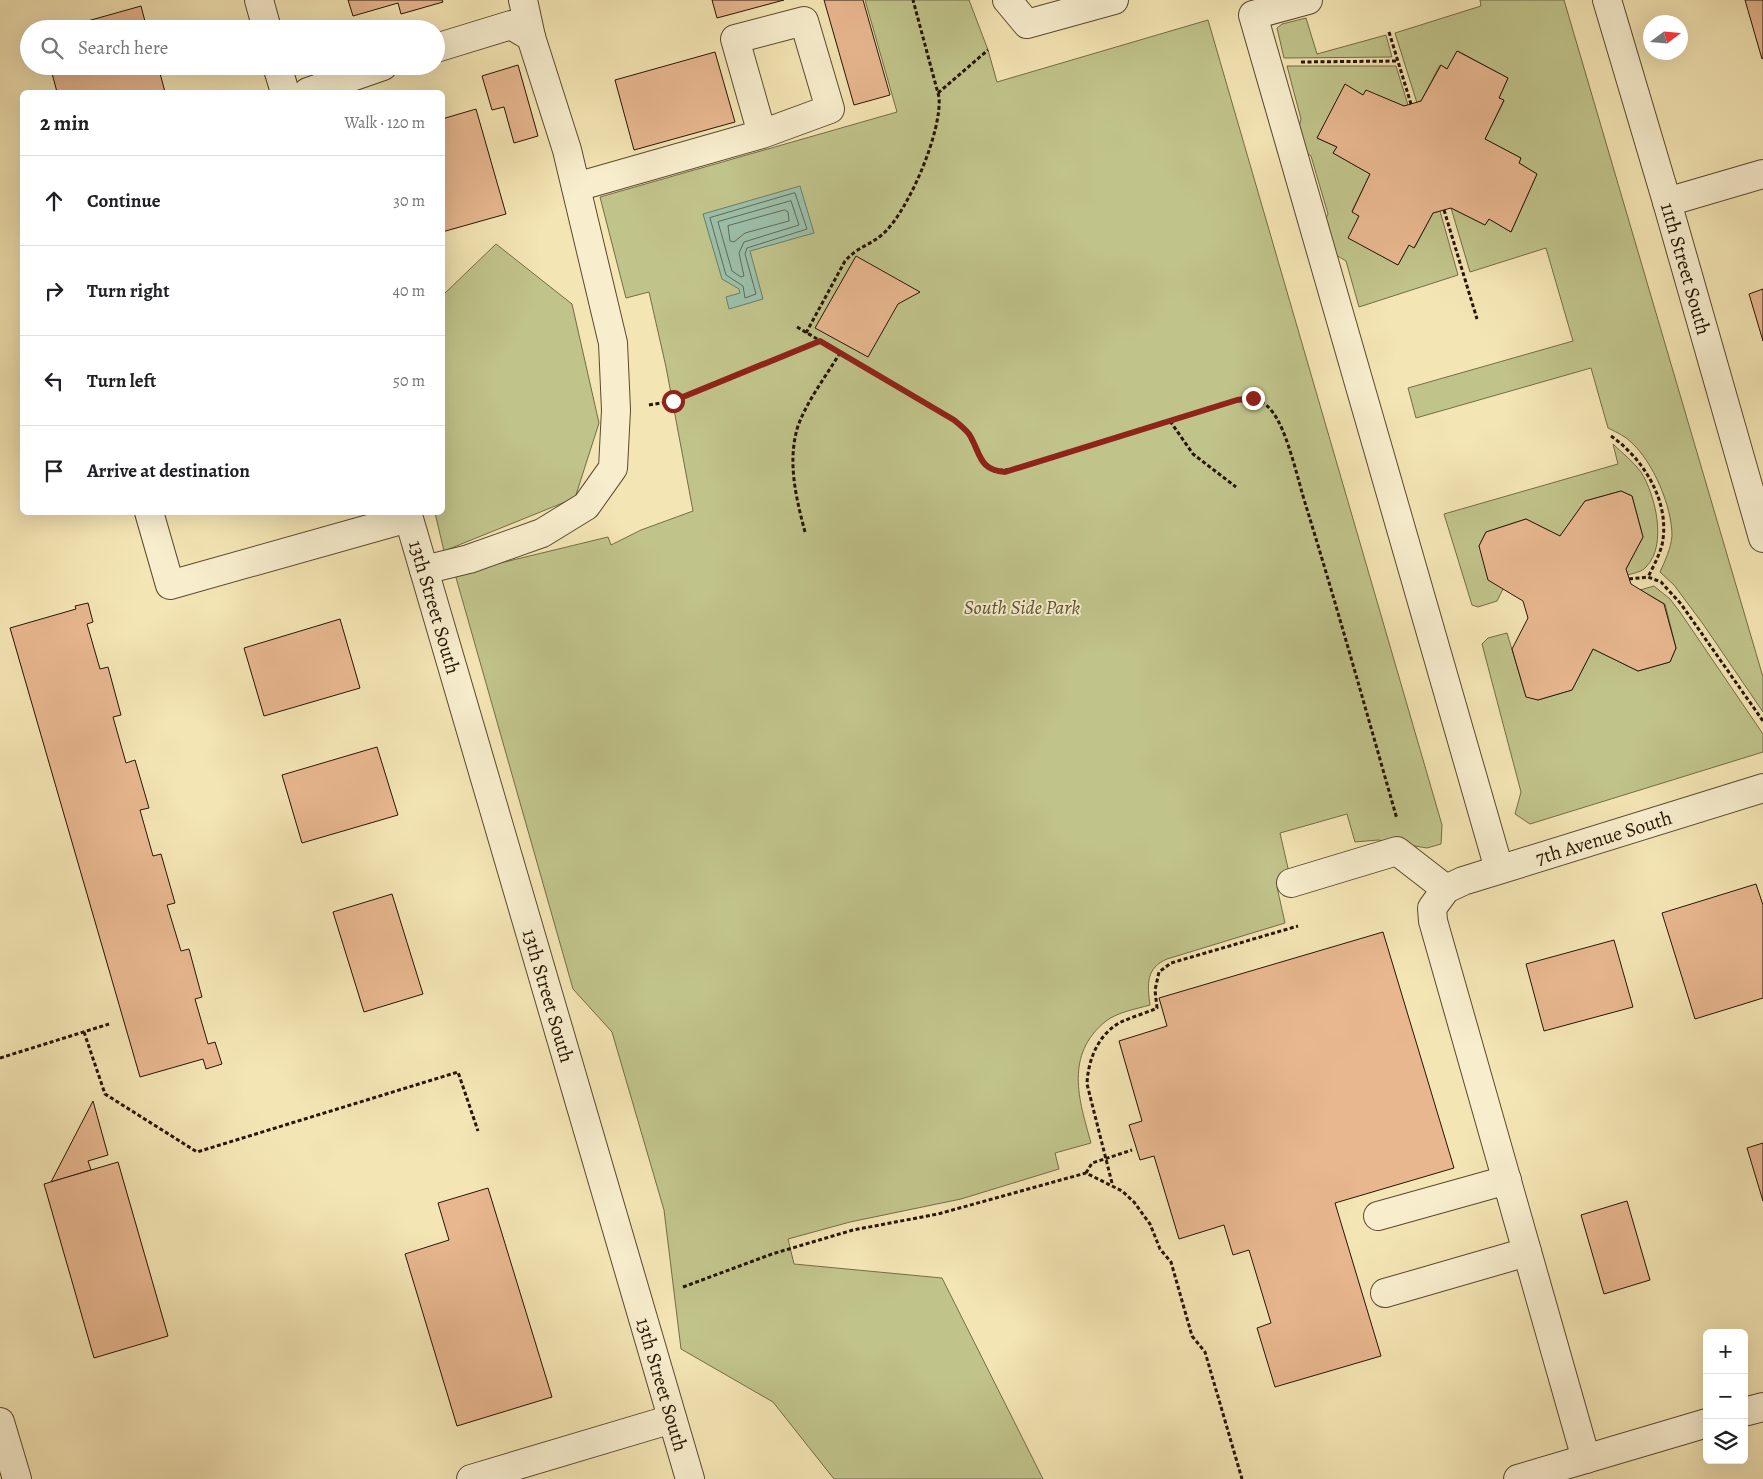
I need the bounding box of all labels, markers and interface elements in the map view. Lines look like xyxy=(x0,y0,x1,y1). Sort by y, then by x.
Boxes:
north arrow xyxy=(1643,15,1688,60)
search box xyxy=(20,20,445,75)
icon: search xyxy=(38,34,66,62)
text: Search here xyxy=(78,35,168,61)
text: 2 min xyxy=(40,109,89,137)
text: Walk · 120 m xyxy=(344,112,425,134)
icon: ahead xyxy=(40,187,68,215)
text: Continue xyxy=(87,188,161,214)
text: 30 m xyxy=(393,190,425,212)
street label: 11th Street South xyxy=(1654,199,1717,338)
icon: right xyxy=(40,277,68,305)
text: Turn right xyxy=(87,278,169,304)
text: 40 m xyxy=(393,280,425,302)
icon: left xyxy=(40,367,68,395)
text: Turn left xyxy=(87,368,156,394)
text: 50 m xyxy=(393,370,425,392)
route end xyxy=(1242,387,1265,410)
route start xyxy=(662,390,685,413)
icon: arrive xyxy=(40,457,68,485)
text: Arrive at destination xyxy=(87,458,250,484)
street label: 13th Street South xyxy=(402,537,467,677)
park label: South Side Park xyxy=(964,594,1080,621)
street label: 7th Avenue South xyxy=(1532,804,1676,872)
street label: 13th Street South xyxy=(516,926,580,1066)
street label: 13th Street South xyxy=(630,1315,694,1455)
map controls xyxy=(1703,1329,1748,1464)
button: + xyxy=(1703,1329,1748,1374)
button: − xyxy=(1703,1374,1748,1419)
button: layers xyxy=(1703,1419,1748,1464)

